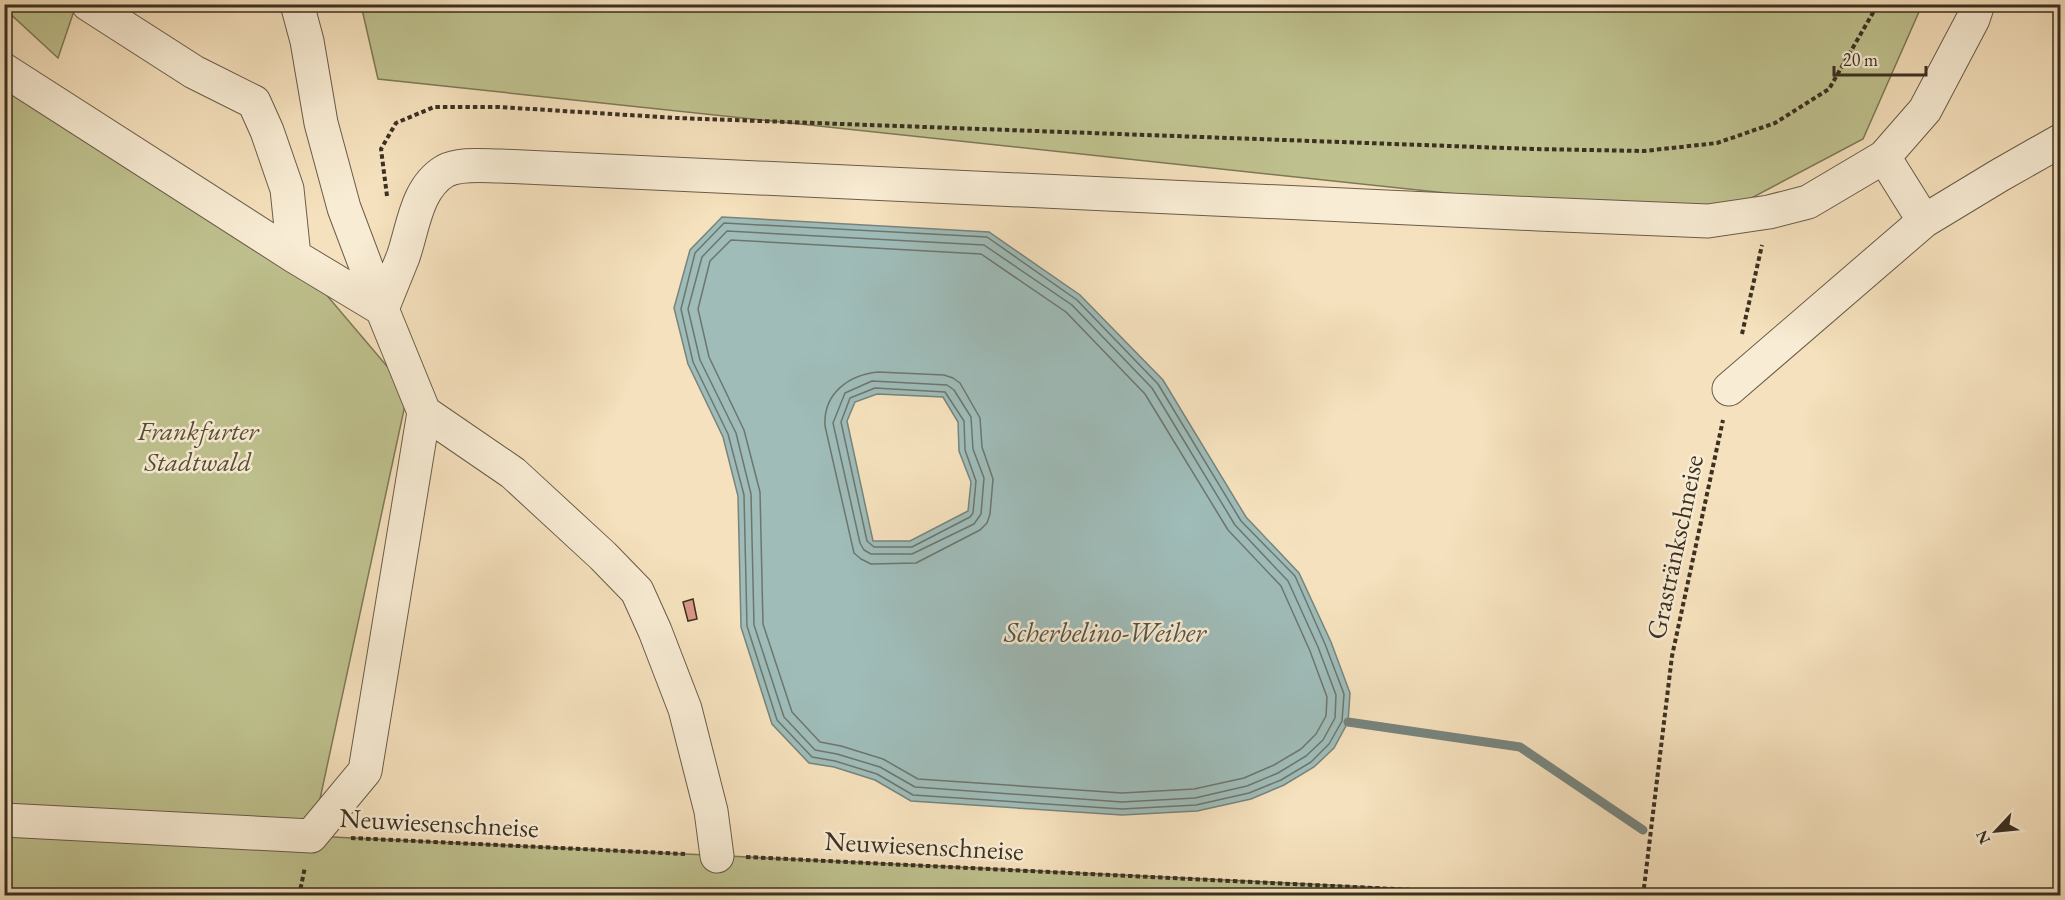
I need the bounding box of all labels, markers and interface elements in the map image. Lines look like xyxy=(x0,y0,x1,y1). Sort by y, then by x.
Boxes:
scale bar xyxy=(1834,39,1926,77)
text: 20 m xyxy=(1843,48,1878,71)
park label: Frankfurter Stadtwald xyxy=(136,413,260,479)
street label: Grastränkschneise xyxy=(1638,451,1711,642)
water label: Scherbelino-Weiher xyxy=(1003,614,1207,650)
street label: Neuwiesenschneise xyxy=(338,800,540,845)
north arrow xyxy=(1966,801,2026,861)
street label: Neuwiesenschneise xyxy=(823,823,1025,868)
text: N xyxy=(1971,827,1995,848)

